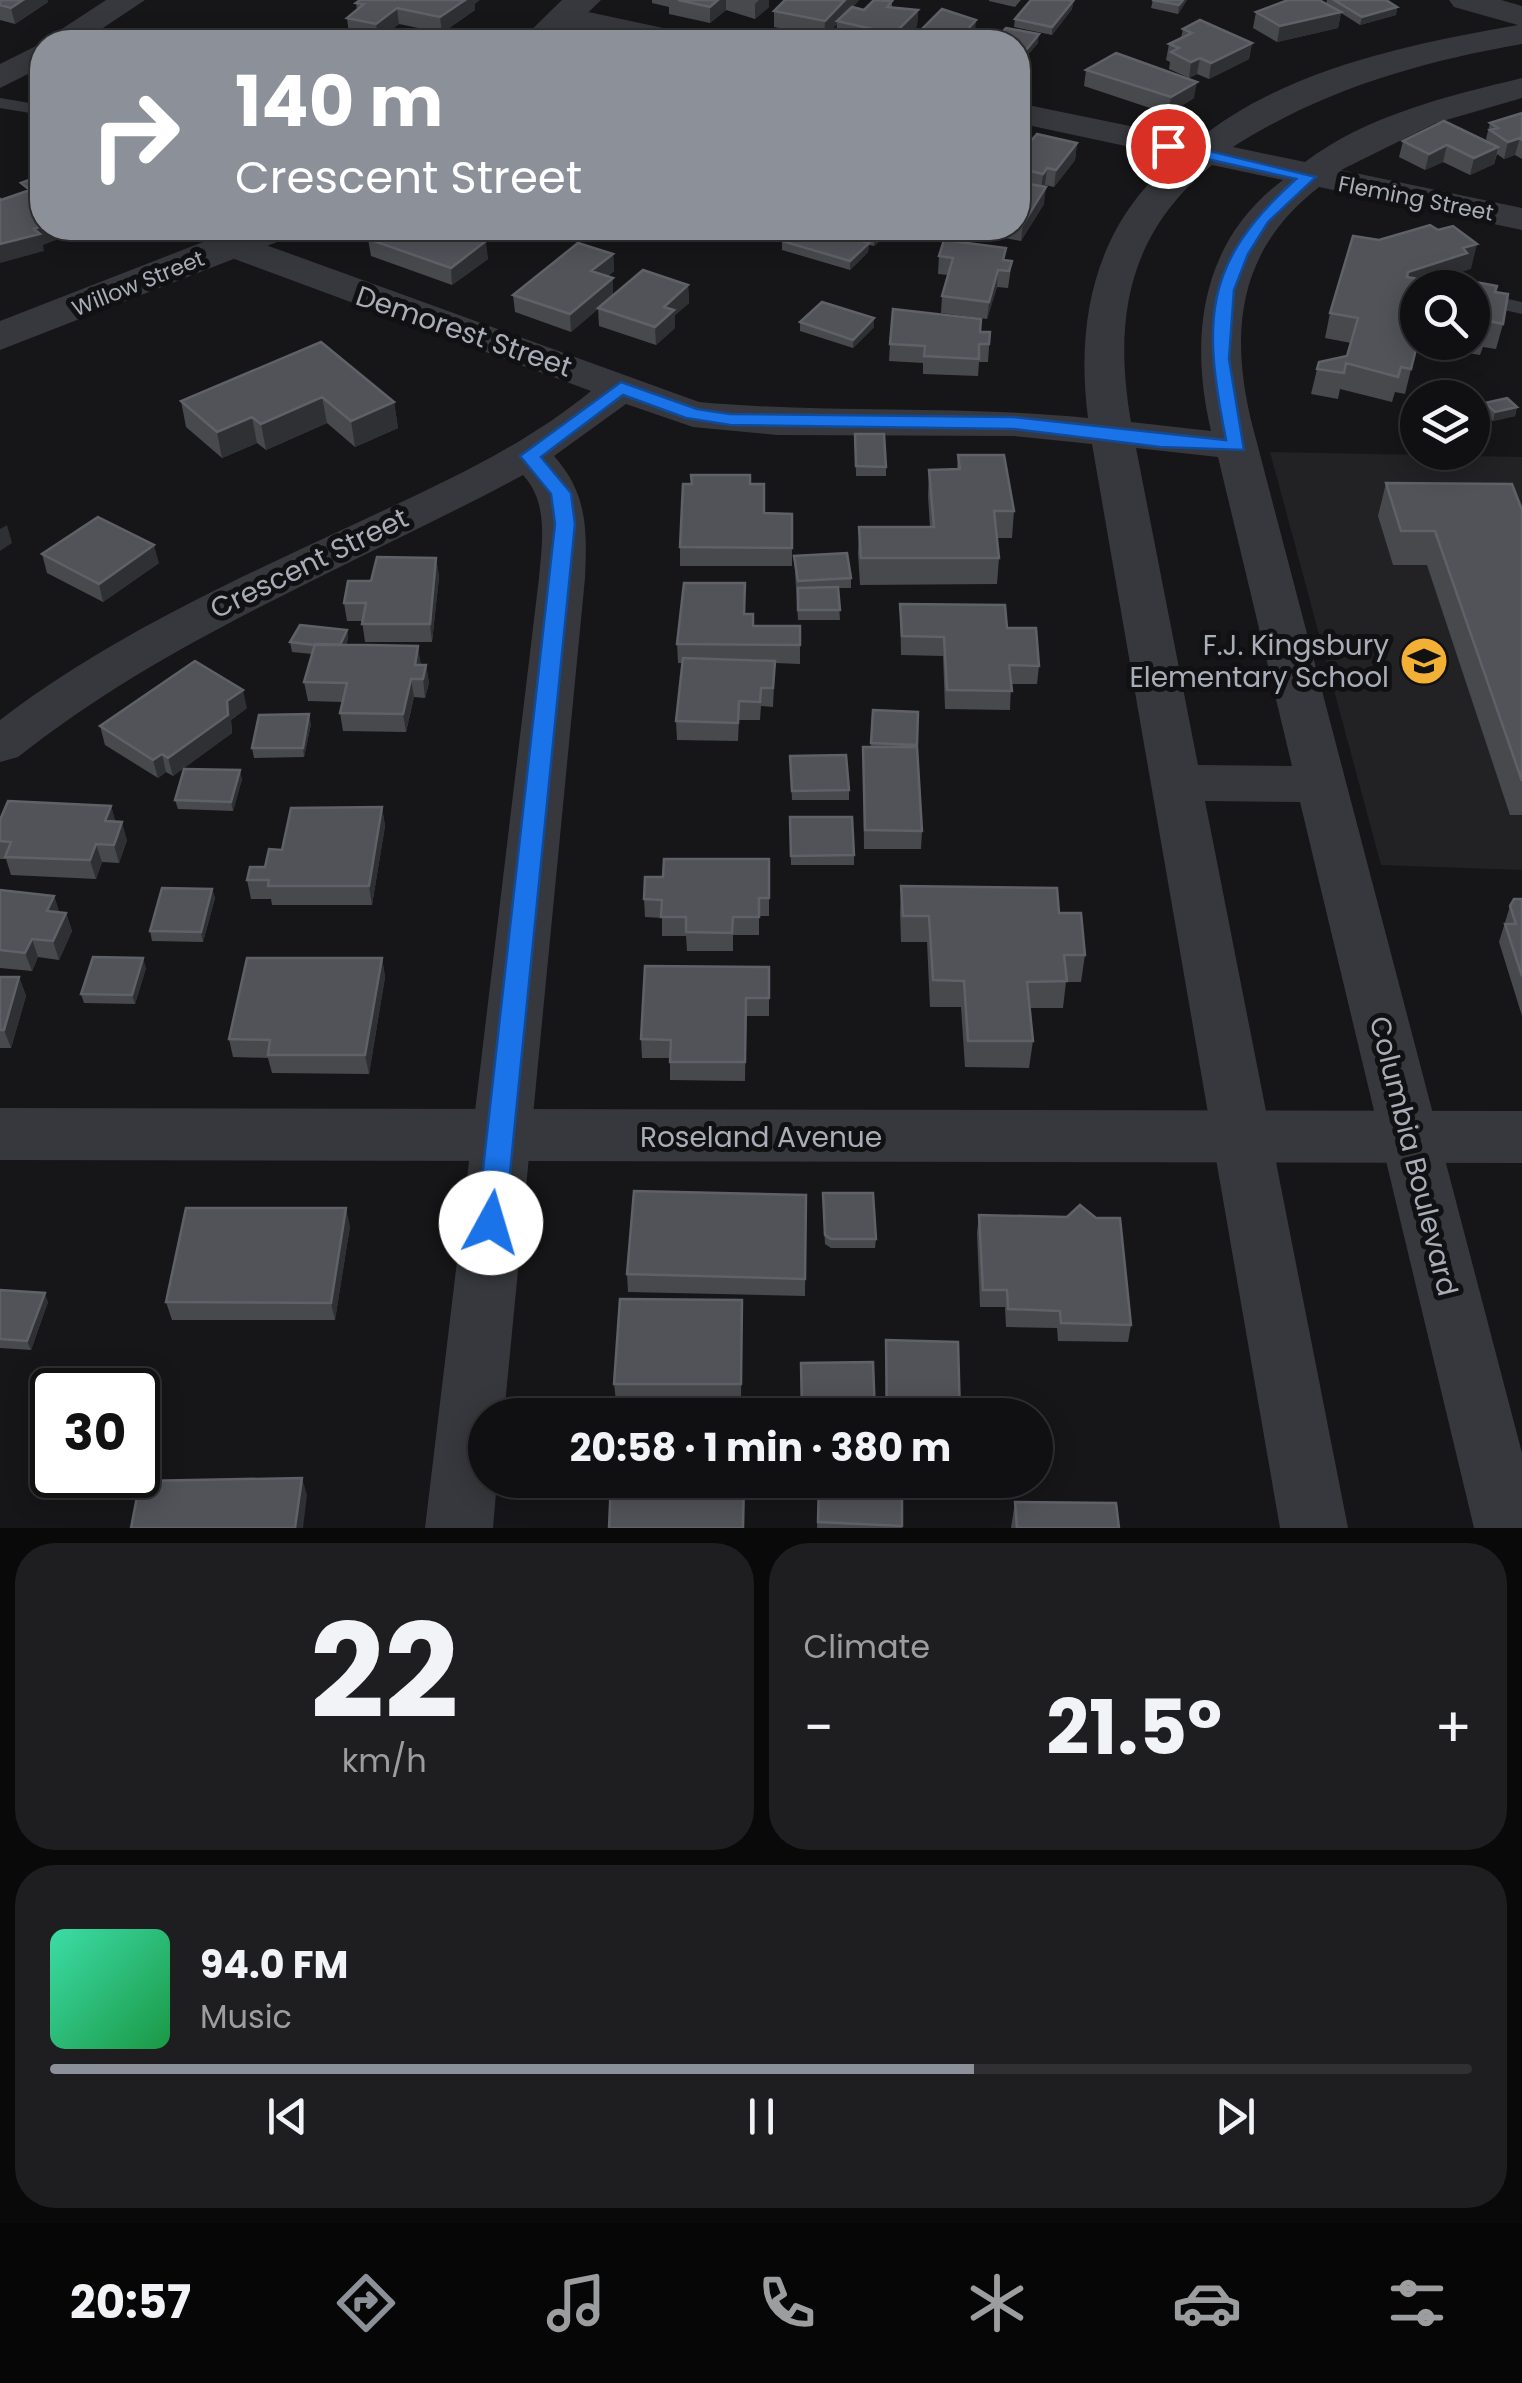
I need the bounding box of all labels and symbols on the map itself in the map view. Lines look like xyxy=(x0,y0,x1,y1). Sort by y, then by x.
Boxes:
pin xyxy=(1126,104,1211,189)
street label: Fleming Street xyxy=(1336,168,1496,229)
street label: Willow Street xyxy=(67,243,209,324)
street label: Demorest Street xyxy=(351,276,577,387)
street label: Crescent Street xyxy=(204,499,415,628)
place label: F.J. Kingsbury Elementary School xyxy=(1129,626,1389,697)
school or university icon: F.J. Kingsbury Elementary School xyxy=(1398,635,1450,687)
street label: Columbia Boulevard xyxy=(1360,1012,1467,1300)
street label: Roseland Avenue xyxy=(640,1118,882,1157)
position arrow xyxy=(439,1171,543,1275)
speed limit sign: 30 xyxy=(30,1368,160,1498)

